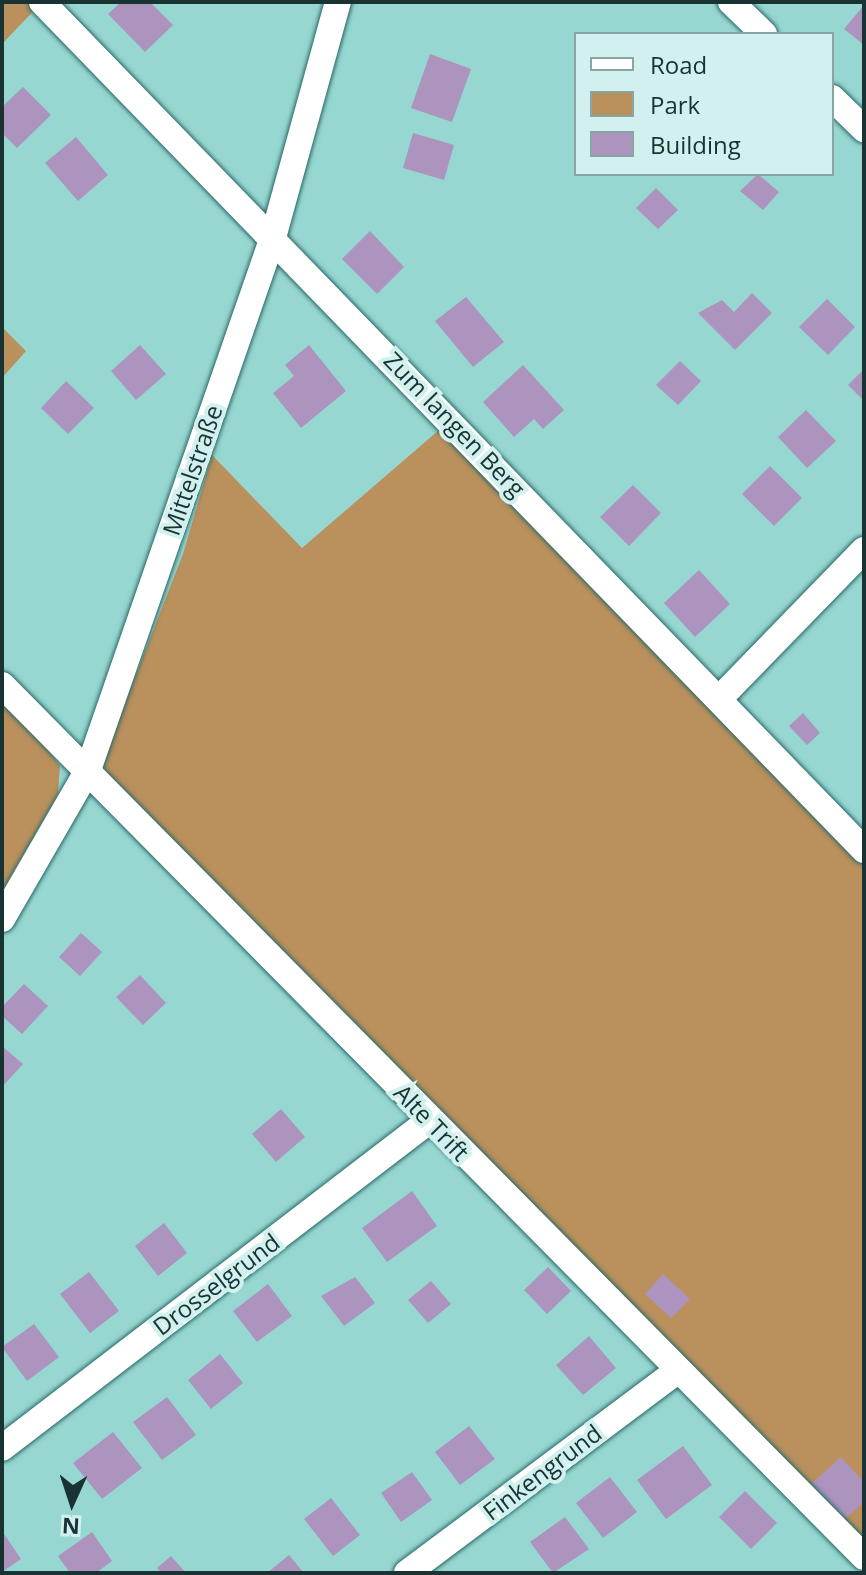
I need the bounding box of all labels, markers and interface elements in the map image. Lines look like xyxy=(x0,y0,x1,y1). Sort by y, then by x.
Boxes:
legend xyxy=(574,32,834,176)
text: Road xyxy=(650,48,707,81)
text: Park xyxy=(650,88,700,121)
text: Building xyxy=(650,128,741,161)
street label: Zum langen Berg xyxy=(379,346,531,502)
street label: Mittelstraße xyxy=(156,401,228,539)
street label: Alte Trift xyxy=(389,1078,475,1166)
street label: Drosselgrund xyxy=(147,1227,285,1341)
street label: Finkengrund xyxy=(477,1418,607,1526)
north arrow xyxy=(32,1463,112,1543)
text: N xyxy=(61,1512,80,1542)

